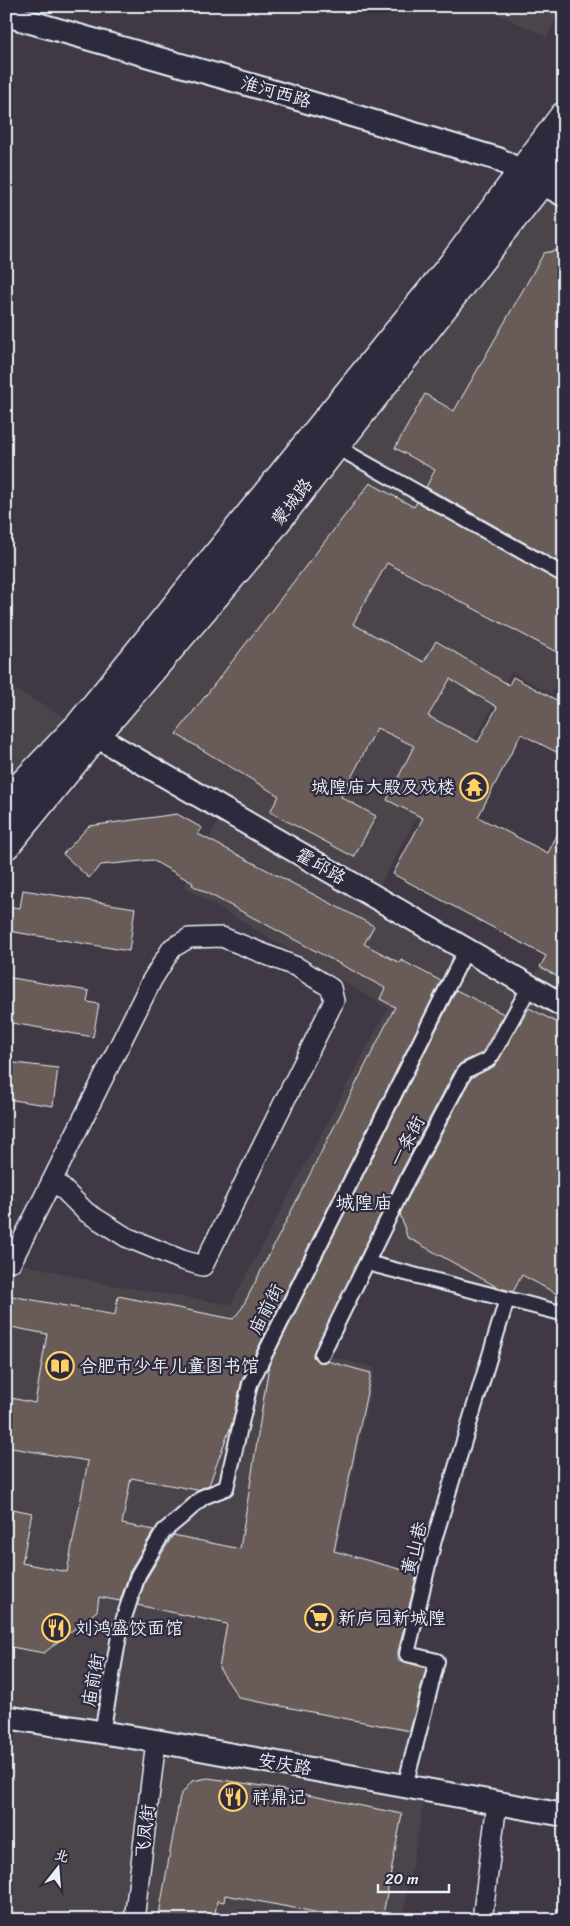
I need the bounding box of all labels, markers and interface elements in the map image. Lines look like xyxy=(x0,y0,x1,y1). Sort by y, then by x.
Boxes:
street label: 淮河西路 xyxy=(237,67,315,117)
street label: 蒙城路 xyxy=(263,471,321,533)
place label: 城隍庙大殿及戏楼 xyxy=(311,771,455,803)
temple icon: 城隍庙大殿及戏楼 xyxy=(459,772,489,802)
street label: 霍邱路 xyxy=(290,839,352,893)
street label: 一条街 xyxy=(380,1110,434,1172)
district label: 城隍庙 xyxy=(335,1186,393,1219)
street label: 庙前街 xyxy=(239,1278,293,1340)
place label: 合肥市少年儿童图书馆 xyxy=(79,1350,259,1382)
library icon: 合肥市少年儿童图书馆 xyxy=(45,1351,75,1381)
street label: 黄山巷 xyxy=(392,1518,436,1578)
place label: 新庐园新城隍 xyxy=(338,1602,446,1634)
supermarket icon: 新庐园新城隍 xyxy=(304,1603,334,1633)
place label: 刘鸿盛饺面馆 xyxy=(75,1612,183,1644)
restaurant icon: 刘鸿盛饺面馆 xyxy=(41,1613,71,1643)
street label: 庙前街 xyxy=(73,1651,113,1709)
street label: 安庆路 xyxy=(256,1744,314,1784)
place label: 祥鼎记 xyxy=(252,1781,306,1813)
restaurant icon: 祥鼎记 xyxy=(218,1782,248,1812)
street label: 飞凤街 xyxy=(126,1802,164,1860)
text: 北 xyxy=(51,1842,72,1870)
north arrow xyxy=(32,1844,82,1894)
scale bar xyxy=(378,1861,449,1893)
text: 20 m xyxy=(385,1866,419,1892)

